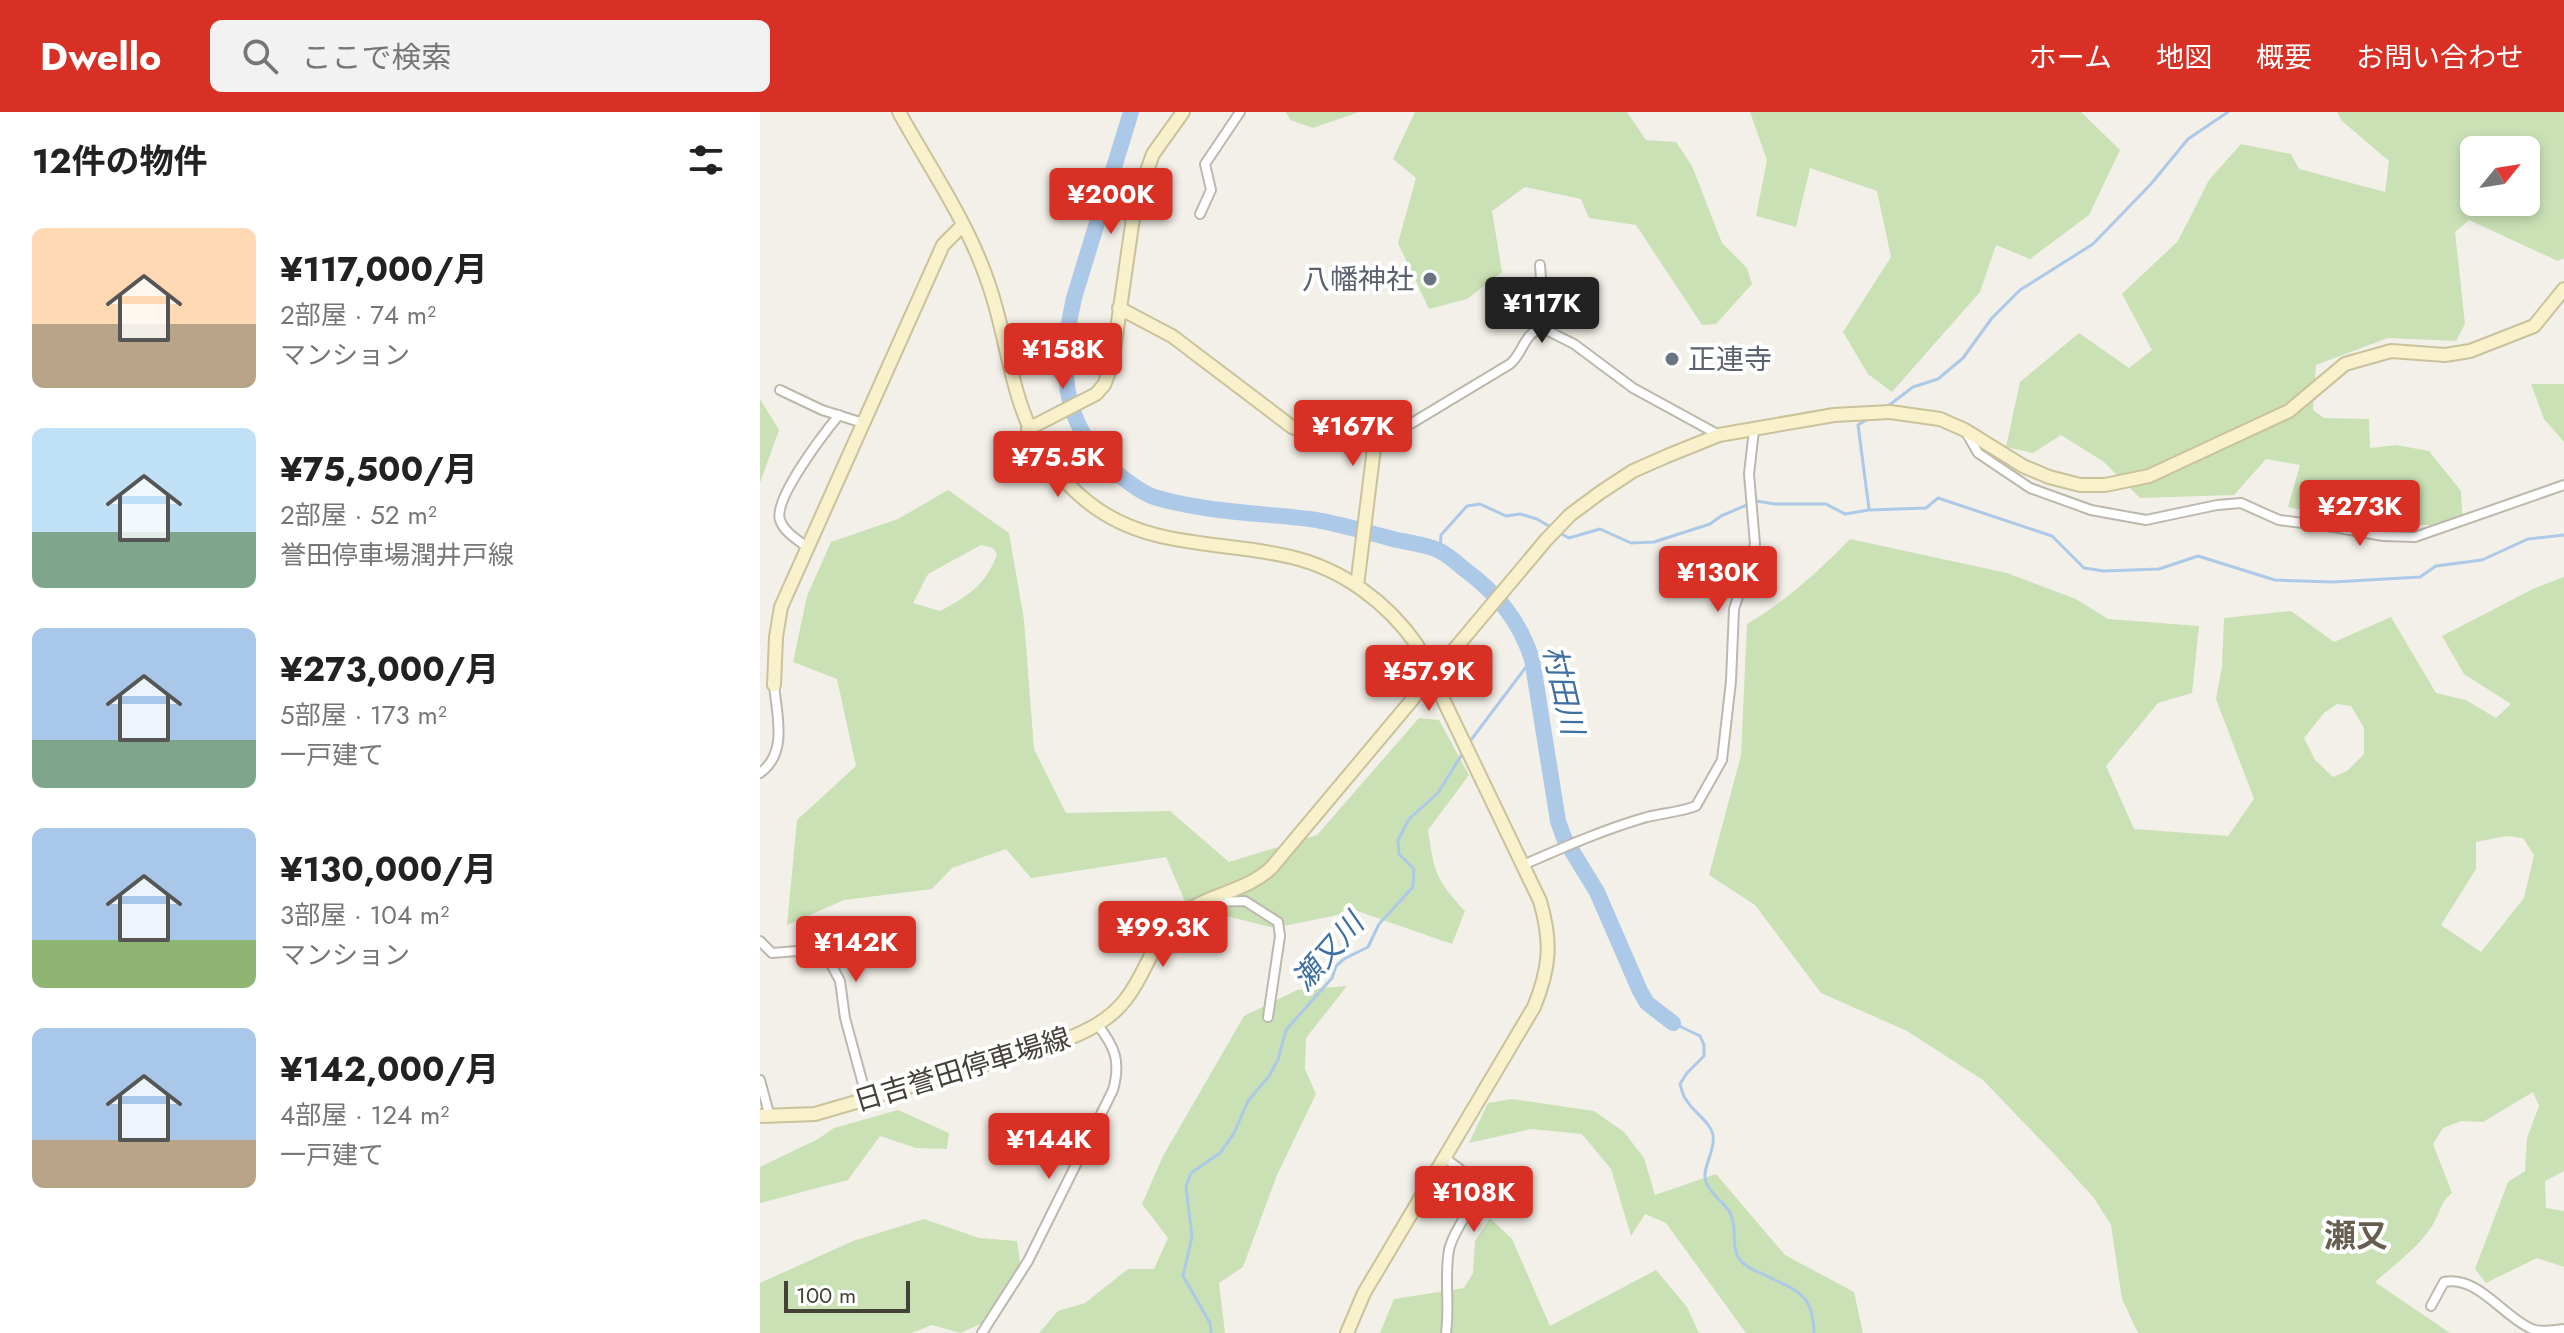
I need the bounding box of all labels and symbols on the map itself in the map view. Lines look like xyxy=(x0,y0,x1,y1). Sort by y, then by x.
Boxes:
north arrow xyxy=(2460,136,2540,216)
pin: ¥200K xyxy=(1055,168,1167,236)
place label: 八幡神社 xyxy=(1302,259,1414,300)
marker: 八幡神社 xyxy=(1421,270,1439,288)
pin: ¥117K xyxy=(1486,277,1598,345)
pin: ¥158K xyxy=(1007,323,1119,391)
place label: 正連寺 xyxy=(1688,339,1772,380)
marker: 正連寺 xyxy=(1663,350,1681,368)
pin: ¥167K xyxy=(1297,400,1409,468)
pin: ¥75.5K xyxy=(993,431,1123,499)
pin: ¥273K xyxy=(2304,480,2416,548)
pin: ¥130K xyxy=(1662,546,1774,614)
water label: 村田川 xyxy=(1532,641,1595,741)
pin: ¥57.9K xyxy=(1364,645,1494,713)
pin: ¥99.3K xyxy=(1098,901,1228,969)
water label: 瀬又川 xyxy=(1282,901,1375,1000)
pin: ¥142K xyxy=(800,916,912,984)
street label: 日吉誉田停車場線 xyxy=(849,1017,1075,1122)
pin: ¥144K xyxy=(993,1113,1105,1181)
pin: ¥108K xyxy=(1418,1166,1530,1234)
district label: 瀬又 xyxy=(2324,1213,2388,1259)
scale bar xyxy=(784,1277,910,1313)

